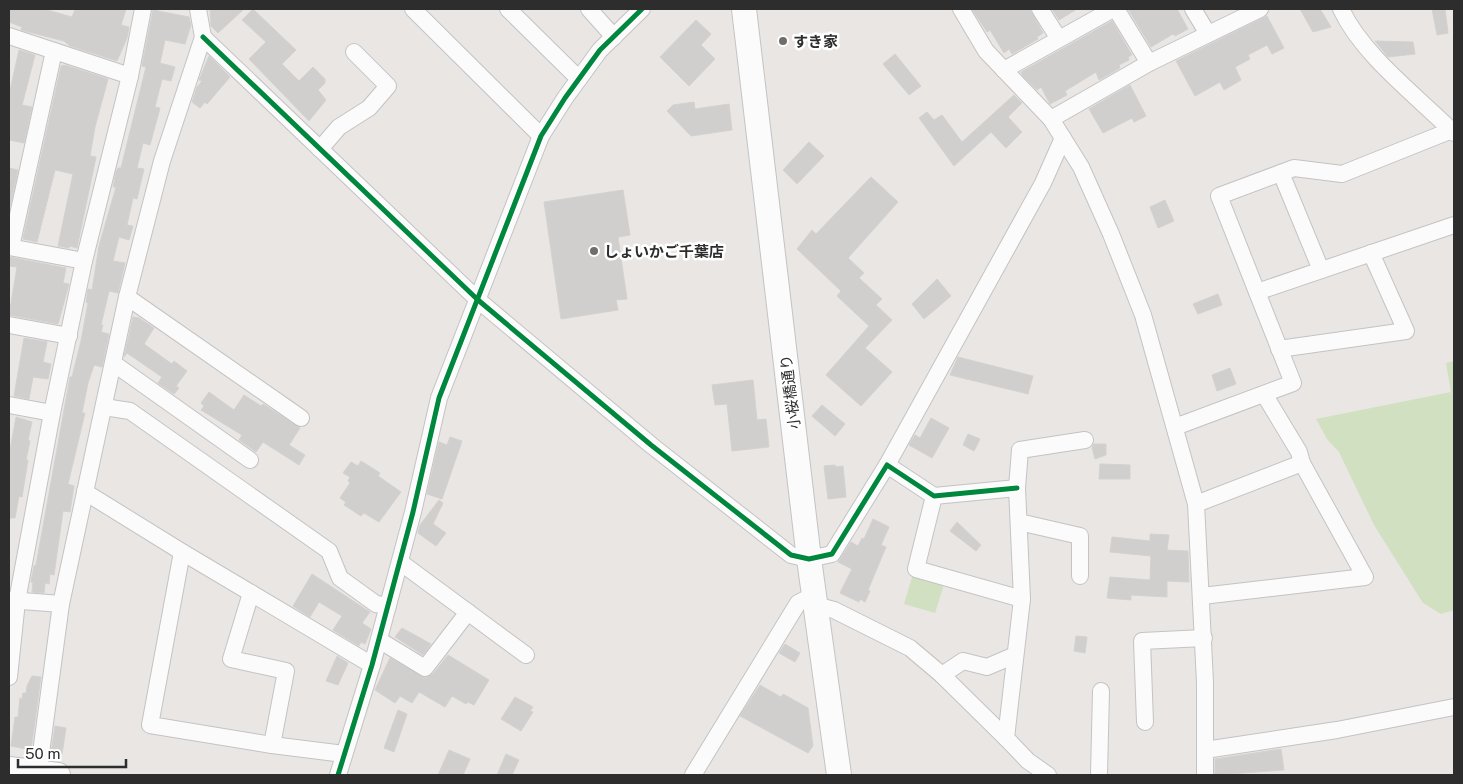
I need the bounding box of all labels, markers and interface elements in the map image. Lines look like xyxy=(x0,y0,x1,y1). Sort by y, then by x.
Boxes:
place label: すき家 xyxy=(793,33,838,50)
marker: すき家 xyxy=(777,35,789,47)
place label: しょいかご千葉店 xyxy=(604,243,724,260)
marker: しょいかご千葉店 xyxy=(588,245,600,257)
street label: 小桜橋通り xyxy=(777,354,803,430)
scale bar xyxy=(18,736,125,768)
text: 50 m xyxy=(25,745,60,762)

